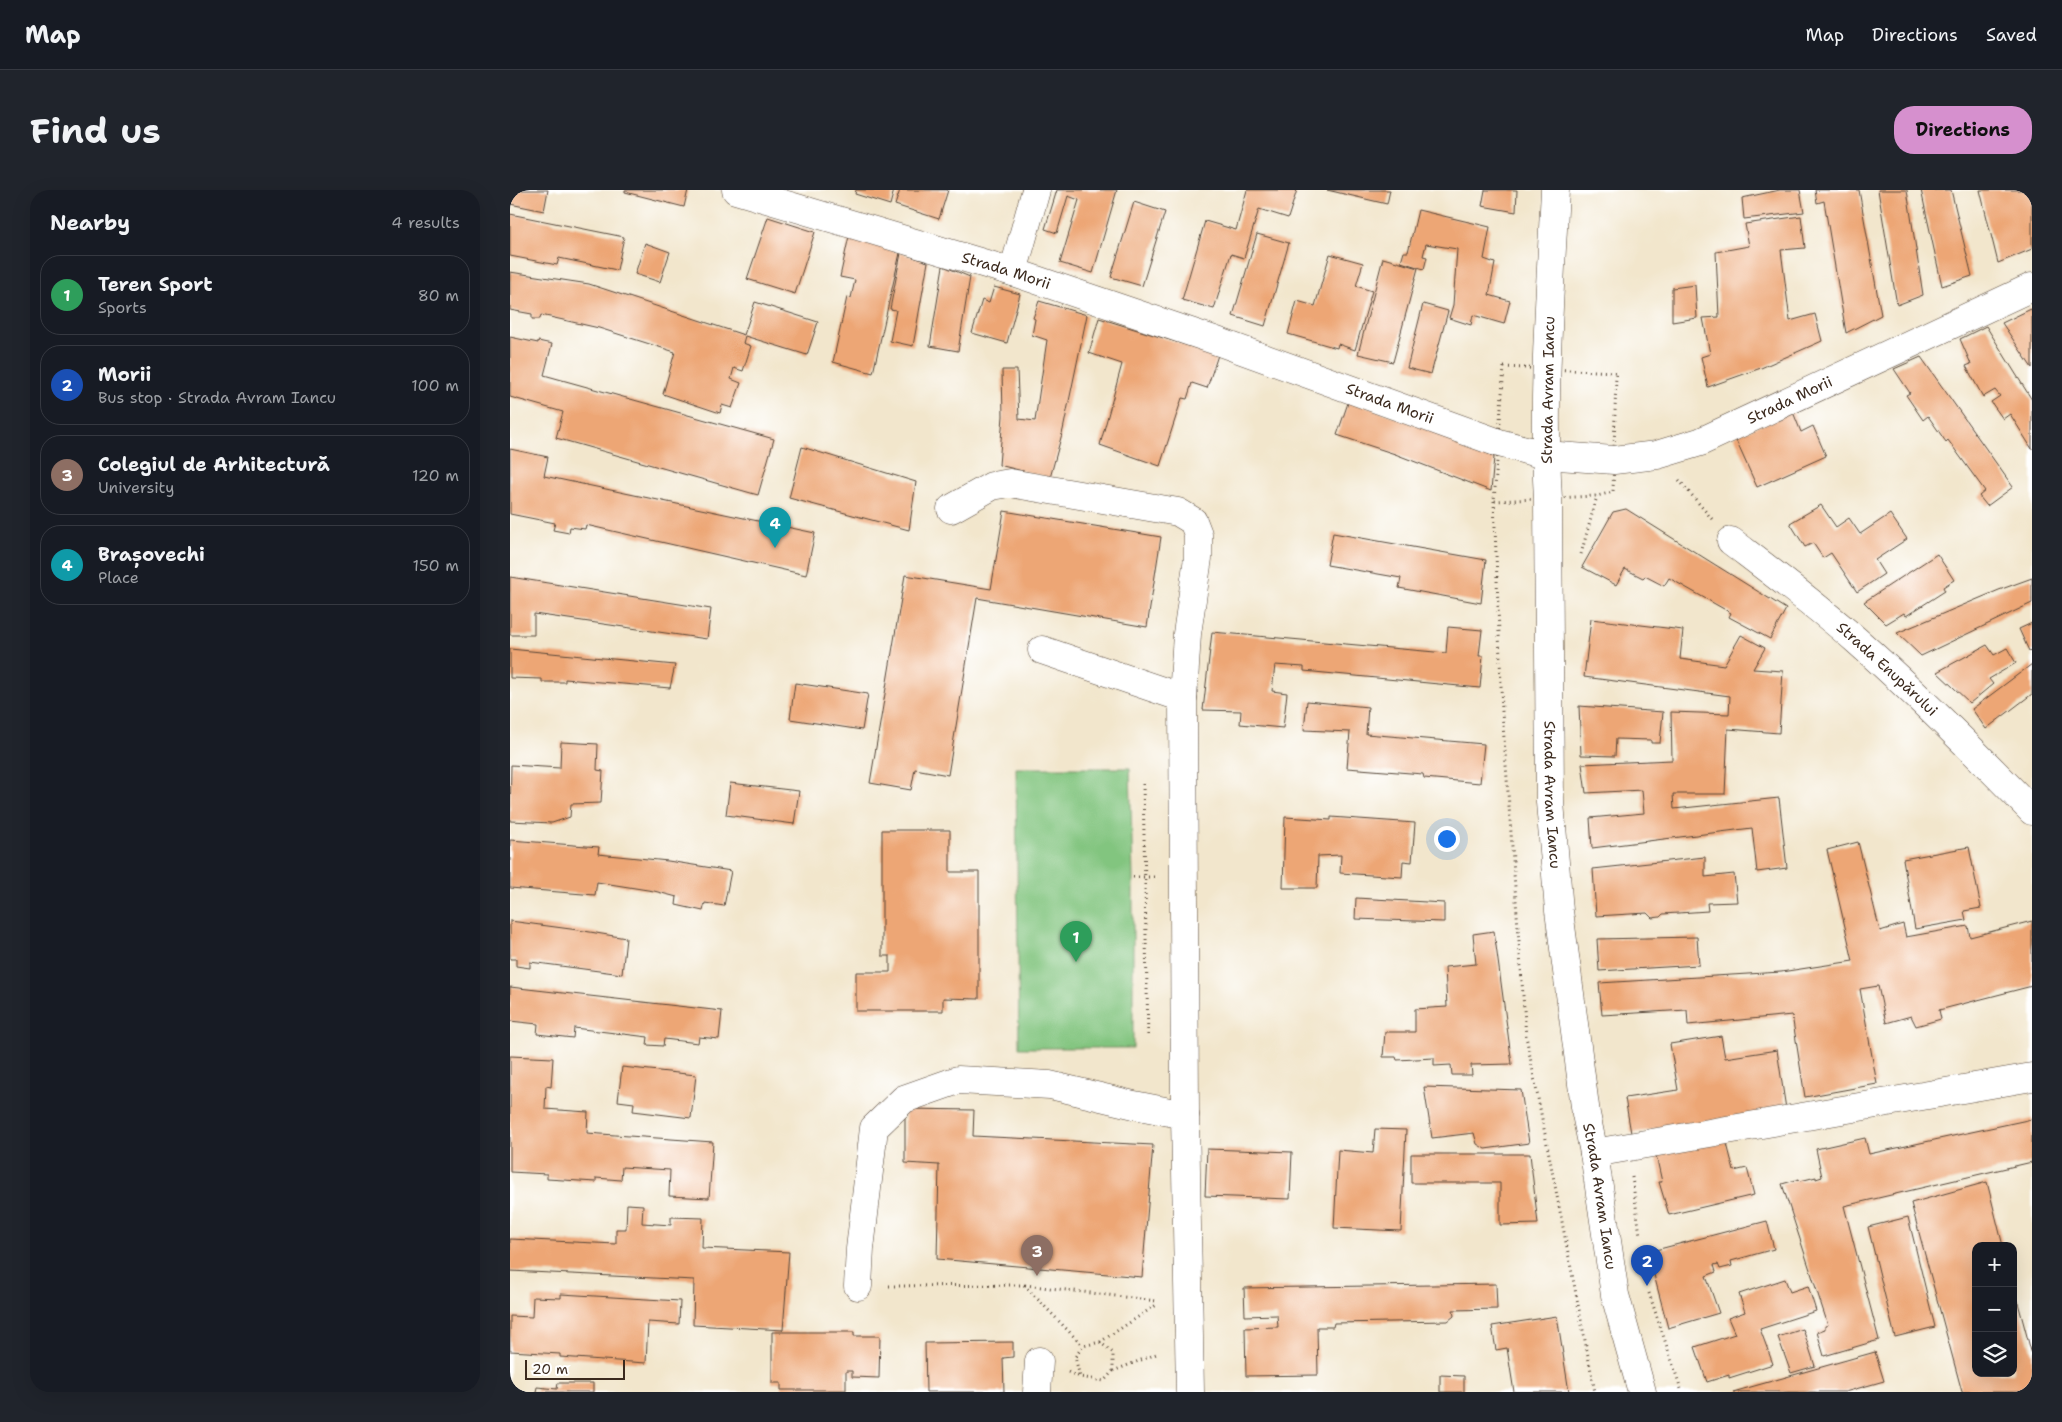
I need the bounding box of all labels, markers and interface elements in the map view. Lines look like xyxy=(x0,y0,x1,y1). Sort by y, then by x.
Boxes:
text: Map xyxy=(25,19,81,51)
text: Map xyxy=(1806,23,1844,47)
text: Directions xyxy=(1872,23,1958,47)
text: Saved xyxy=(1986,23,2037,47)
button: Directions xyxy=(1894,106,2032,154)
text: Find us xyxy=(30,107,161,154)
text: Nearby xyxy=(50,209,130,237)
text: 4 results xyxy=(391,212,460,233)
street label: Strada Morii xyxy=(959,247,1053,294)
text: Teren Sport xyxy=(98,272,213,297)
text: 1 xyxy=(63,285,71,306)
text: 80 m xyxy=(418,285,459,306)
text: Sports xyxy=(98,297,147,318)
street label: Strada Avram Iancu xyxy=(1537,316,1559,464)
text: Morii xyxy=(98,362,151,387)
street label: Strada Morii xyxy=(1744,372,1836,429)
text: 2 xyxy=(61,375,73,396)
text: 100 m xyxy=(411,375,459,396)
street label: Strada Morii xyxy=(1343,378,1437,429)
text: Bus stop · Strada Avram Iancu xyxy=(98,387,336,408)
text: Colegiul de Arhitectură xyxy=(98,452,330,477)
text: 3 xyxy=(61,465,73,486)
text: 120 m xyxy=(412,465,459,486)
text: University xyxy=(98,477,174,498)
pin: 4 xyxy=(759,507,791,548)
text: Brașovechi xyxy=(98,542,205,567)
text: 4 xyxy=(61,555,73,576)
text: 150 m xyxy=(412,555,459,576)
text: Place xyxy=(98,567,139,588)
street label: Strada Enupărului xyxy=(1832,617,1942,721)
street label: Strada Avram Iancu xyxy=(1539,721,1565,869)
your location xyxy=(1434,826,1460,852)
pin: 1 xyxy=(1060,921,1092,962)
street label: Strada Avram Iancu xyxy=(1578,1121,1621,1271)
pin: 3 xyxy=(1021,1235,1053,1276)
map controls xyxy=(1972,1242,2017,1377)
button: + xyxy=(1972,1242,2017,1287)
pin: 2 xyxy=(1631,1245,1663,1286)
button: − xyxy=(1972,1287,2017,1332)
button: layers xyxy=(1972,1332,2017,1377)
scale bar xyxy=(525,1357,625,1380)
text: 20 m xyxy=(532,1360,568,1378)

